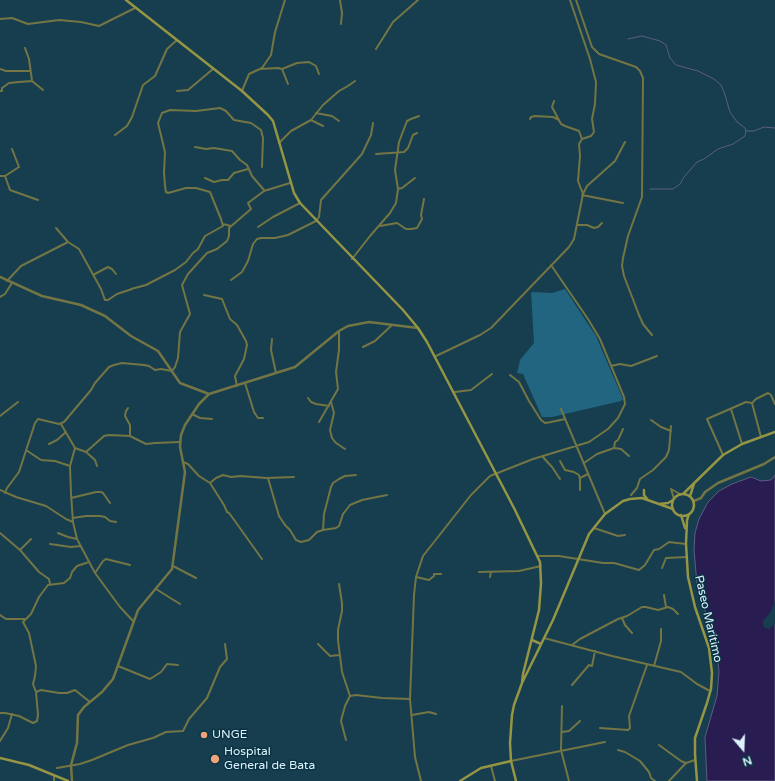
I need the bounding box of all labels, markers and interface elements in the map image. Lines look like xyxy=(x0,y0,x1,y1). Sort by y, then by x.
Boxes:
street label: Paseo Marítimo xyxy=(691,574,725,664)
place label: UNGE xyxy=(212,728,247,742)
north arrow xyxy=(723,729,763,769)
marker: UNGE xyxy=(199,730,209,740)
place label: Hospital General de Bata xyxy=(224,745,315,773)
marker: Hospital General de Bata xyxy=(209,753,221,765)
text: N xyxy=(741,753,753,768)

